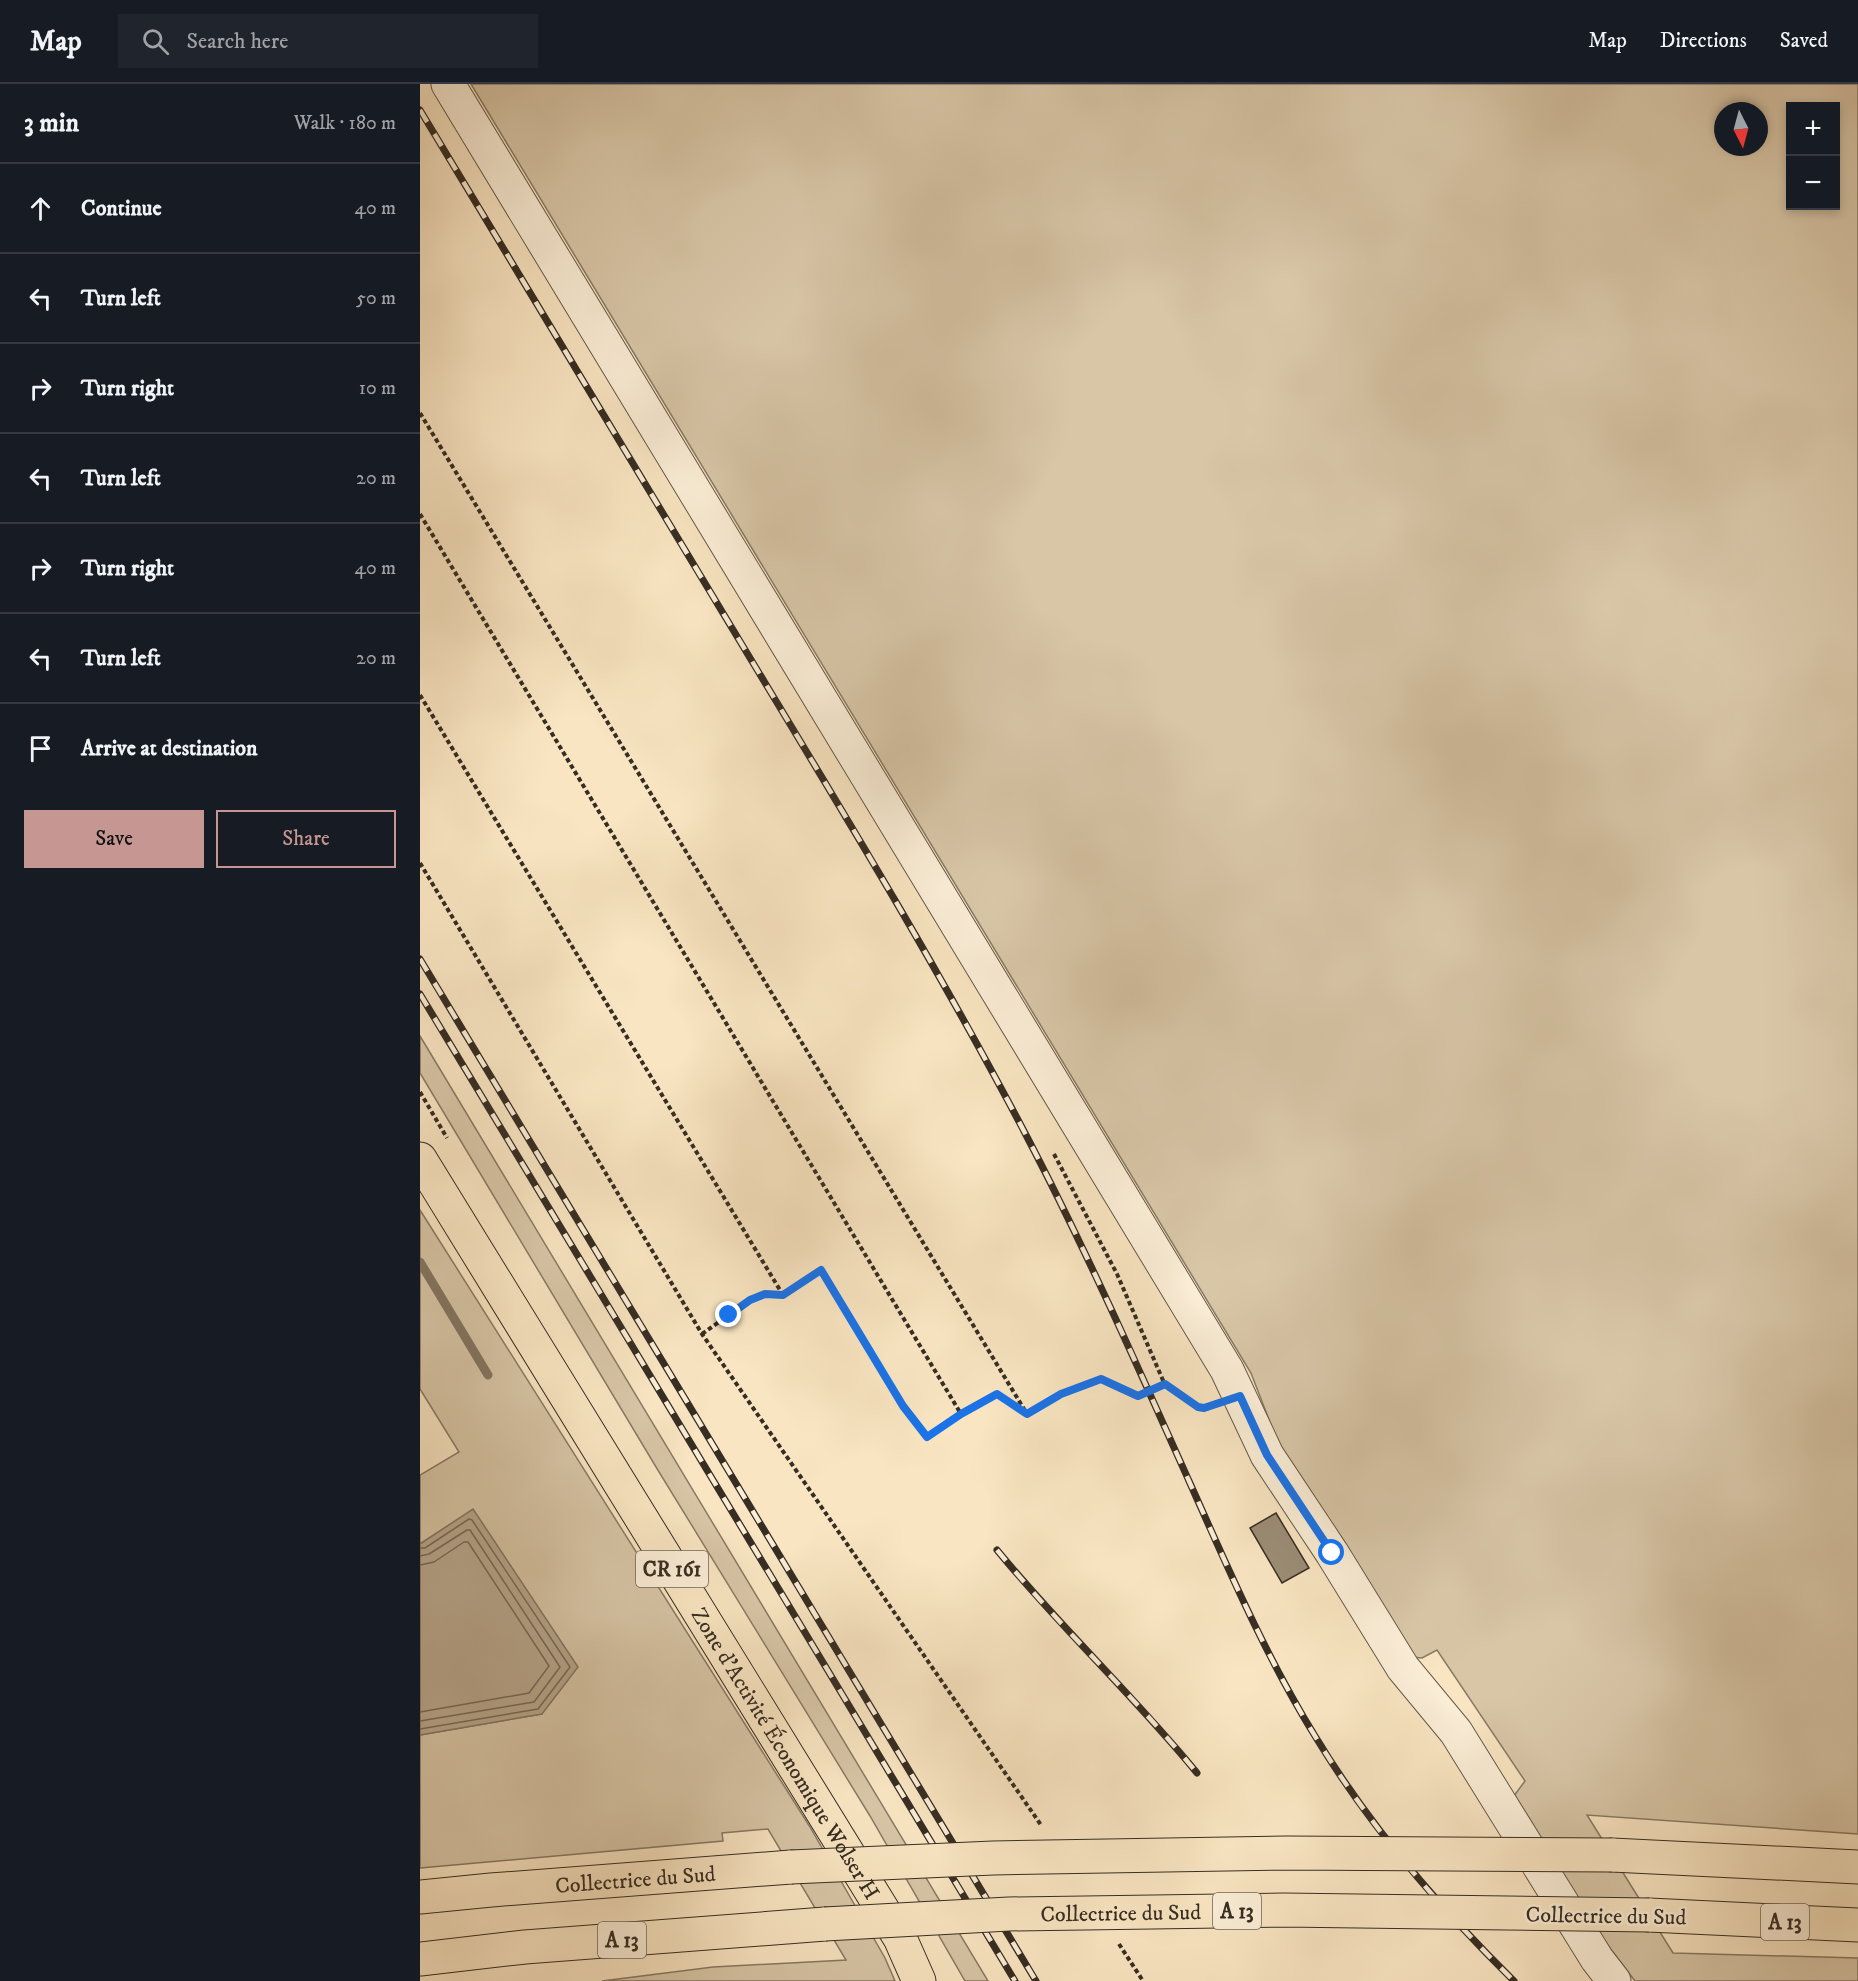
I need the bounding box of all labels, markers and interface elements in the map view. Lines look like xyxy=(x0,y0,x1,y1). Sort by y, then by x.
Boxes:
search box xyxy=(118,14,538,68)
text: Map xyxy=(30,24,82,59)
icon: search xyxy=(139,25,172,58)
text: Search here xyxy=(187,28,288,55)
text: Map xyxy=(1588,28,1627,54)
text: Directions xyxy=(1660,28,1747,54)
text: Saved xyxy=(1780,28,1828,54)
north arrow xyxy=(1714,102,1768,156)
map controls xyxy=(1786,102,1840,210)
button: + xyxy=(1786,102,1840,156)
text: 3 min xyxy=(24,107,79,140)
text: Walk · 180 m xyxy=(294,111,396,136)
button: − xyxy=(1786,156,1840,210)
icon: ahead xyxy=(24,192,57,225)
text: Continue xyxy=(81,195,162,222)
text: 40 m xyxy=(354,196,396,221)
icon: left xyxy=(24,282,57,315)
text: Turn left xyxy=(81,285,161,312)
text: 50 m xyxy=(356,286,396,311)
icon: right xyxy=(24,372,57,405)
text: Turn right xyxy=(81,375,174,402)
text: 10 m xyxy=(359,376,396,401)
icon: left xyxy=(24,462,57,495)
text: Turn left xyxy=(81,465,161,492)
text: 20 m xyxy=(356,466,396,491)
icon: right xyxy=(24,552,57,585)
text: Turn right xyxy=(81,555,174,582)
text: 40 m xyxy=(354,556,396,581)
icon: left xyxy=(24,642,57,675)
text: Turn left xyxy=(81,645,161,672)
text: 20 m xyxy=(356,646,396,671)
icon: arrive xyxy=(24,732,57,765)
text: Arrive at destination xyxy=(81,735,258,762)
button: Save xyxy=(24,810,204,868)
button: Share xyxy=(216,810,396,868)
route end xyxy=(715,1301,741,1327)
route start xyxy=(1318,1539,1344,1565)
road number: CR 161 xyxy=(636,1551,708,1587)
street label: Zone d'Activité Économique Wolser H xyxy=(685,1603,885,1905)
street label: Collectrice du Sud xyxy=(554,1861,717,1900)
road number: A 13 xyxy=(1213,1893,1261,1929)
street label: Collectrice du Sud xyxy=(1040,1899,1201,1929)
street label: Collectrice du Sud xyxy=(1525,1902,1687,1931)
road number: A 13 xyxy=(1761,1904,1809,1940)
road number: A 13 xyxy=(598,1922,646,1958)

